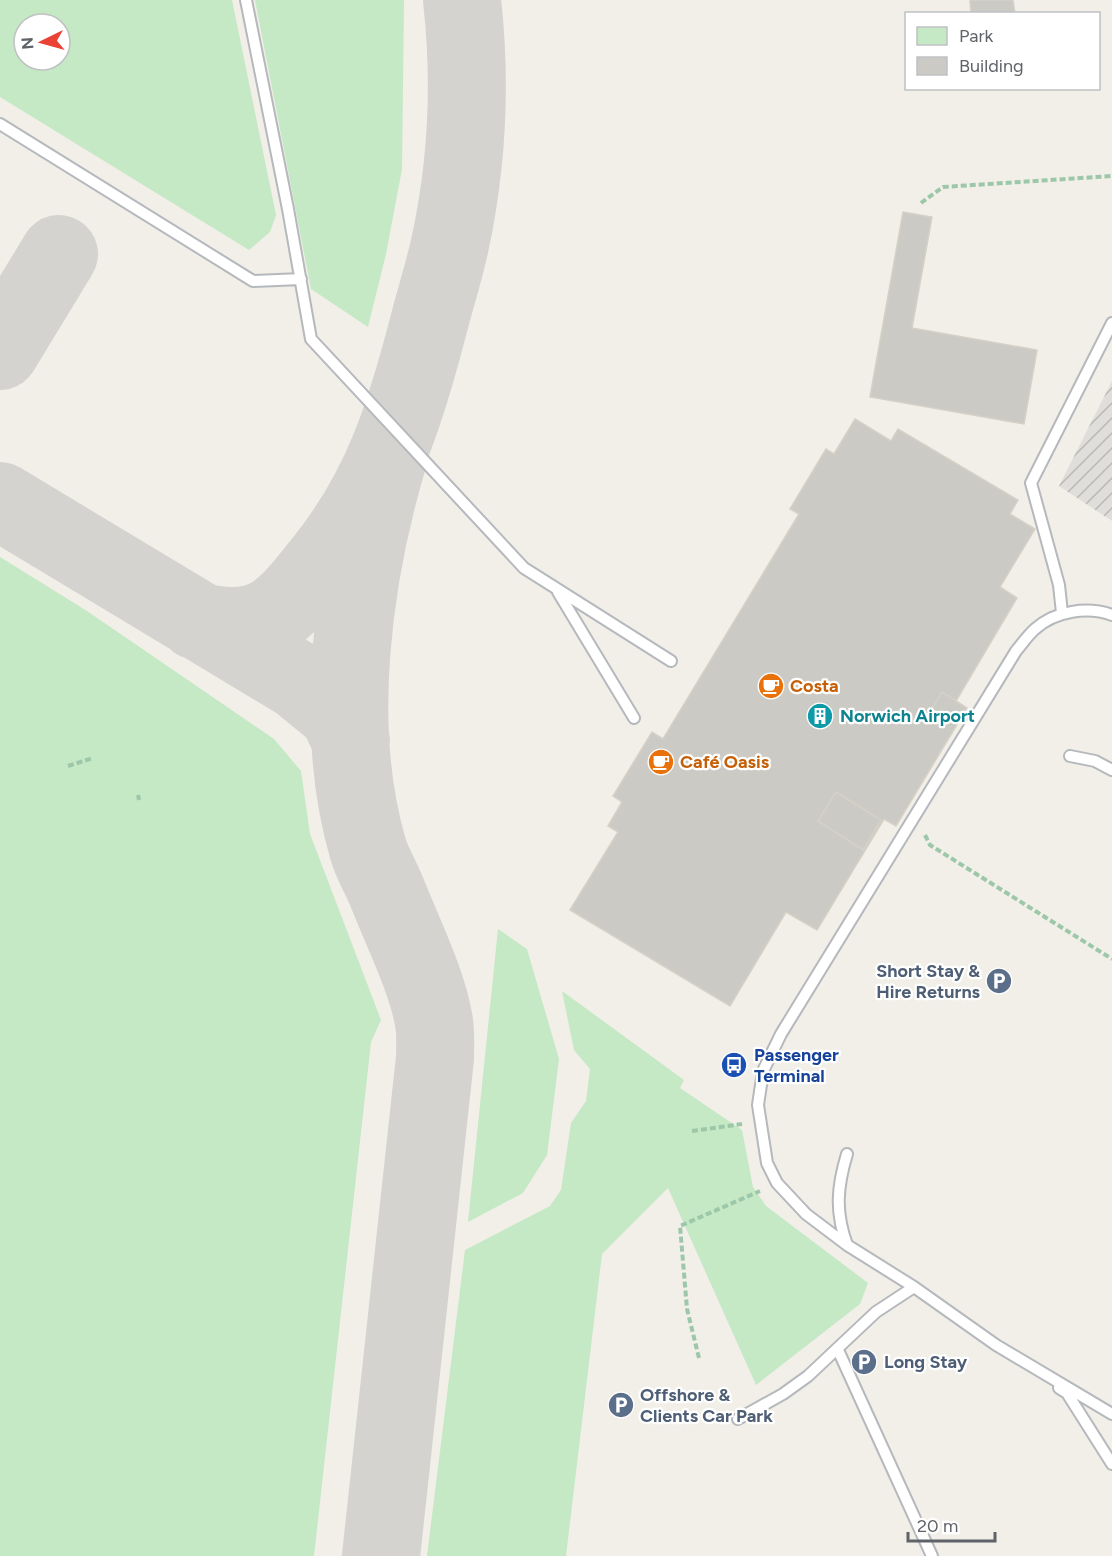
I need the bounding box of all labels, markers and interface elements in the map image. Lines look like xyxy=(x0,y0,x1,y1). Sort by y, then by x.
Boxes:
north arrow xyxy=(12,12,72,72)
legend xyxy=(905,12,1100,90)
text: Park xyxy=(959,25,994,47)
text: N xyxy=(18,36,38,50)
text: Building xyxy=(959,55,1024,77)
cafe icon: Costa xyxy=(756,671,786,701)
place label: Costa xyxy=(790,675,839,697)
building icon: Norwich Airport xyxy=(805,701,835,731)
place label: Norwich Airport xyxy=(840,705,975,727)
cafe icon: Café Oasis xyxy=(646,747,676,777)
place label: Café Oasis xyxy=(680,751,770,773)
place label: Short Stay & Hire Returns xyxy=(876,960,981,1003)
parking icon: Short Stay & Hire Returns xyxy=(984,966,1014,996)
place label: Passenger Terminal xyxy=(754,1044,839,1087)
bus stop icon: Passenger Terminal xyxy=(719,1050,749,1080)
parking icon: Long Stay xyxy=(849,1347,879,1377)
place label: Long Stay xyxy=(884,1351,968,1373)
place label: Offshore & Clients Car Park xyxy=(640,1384,773,1427)
parking icon: Offshore & Clients Car Park xyxy=(606,1390,636,1420)
scale bar xyxy=(908,1505,995,1543)
text: 20 m xyxy=(917,1515,958,1537)

